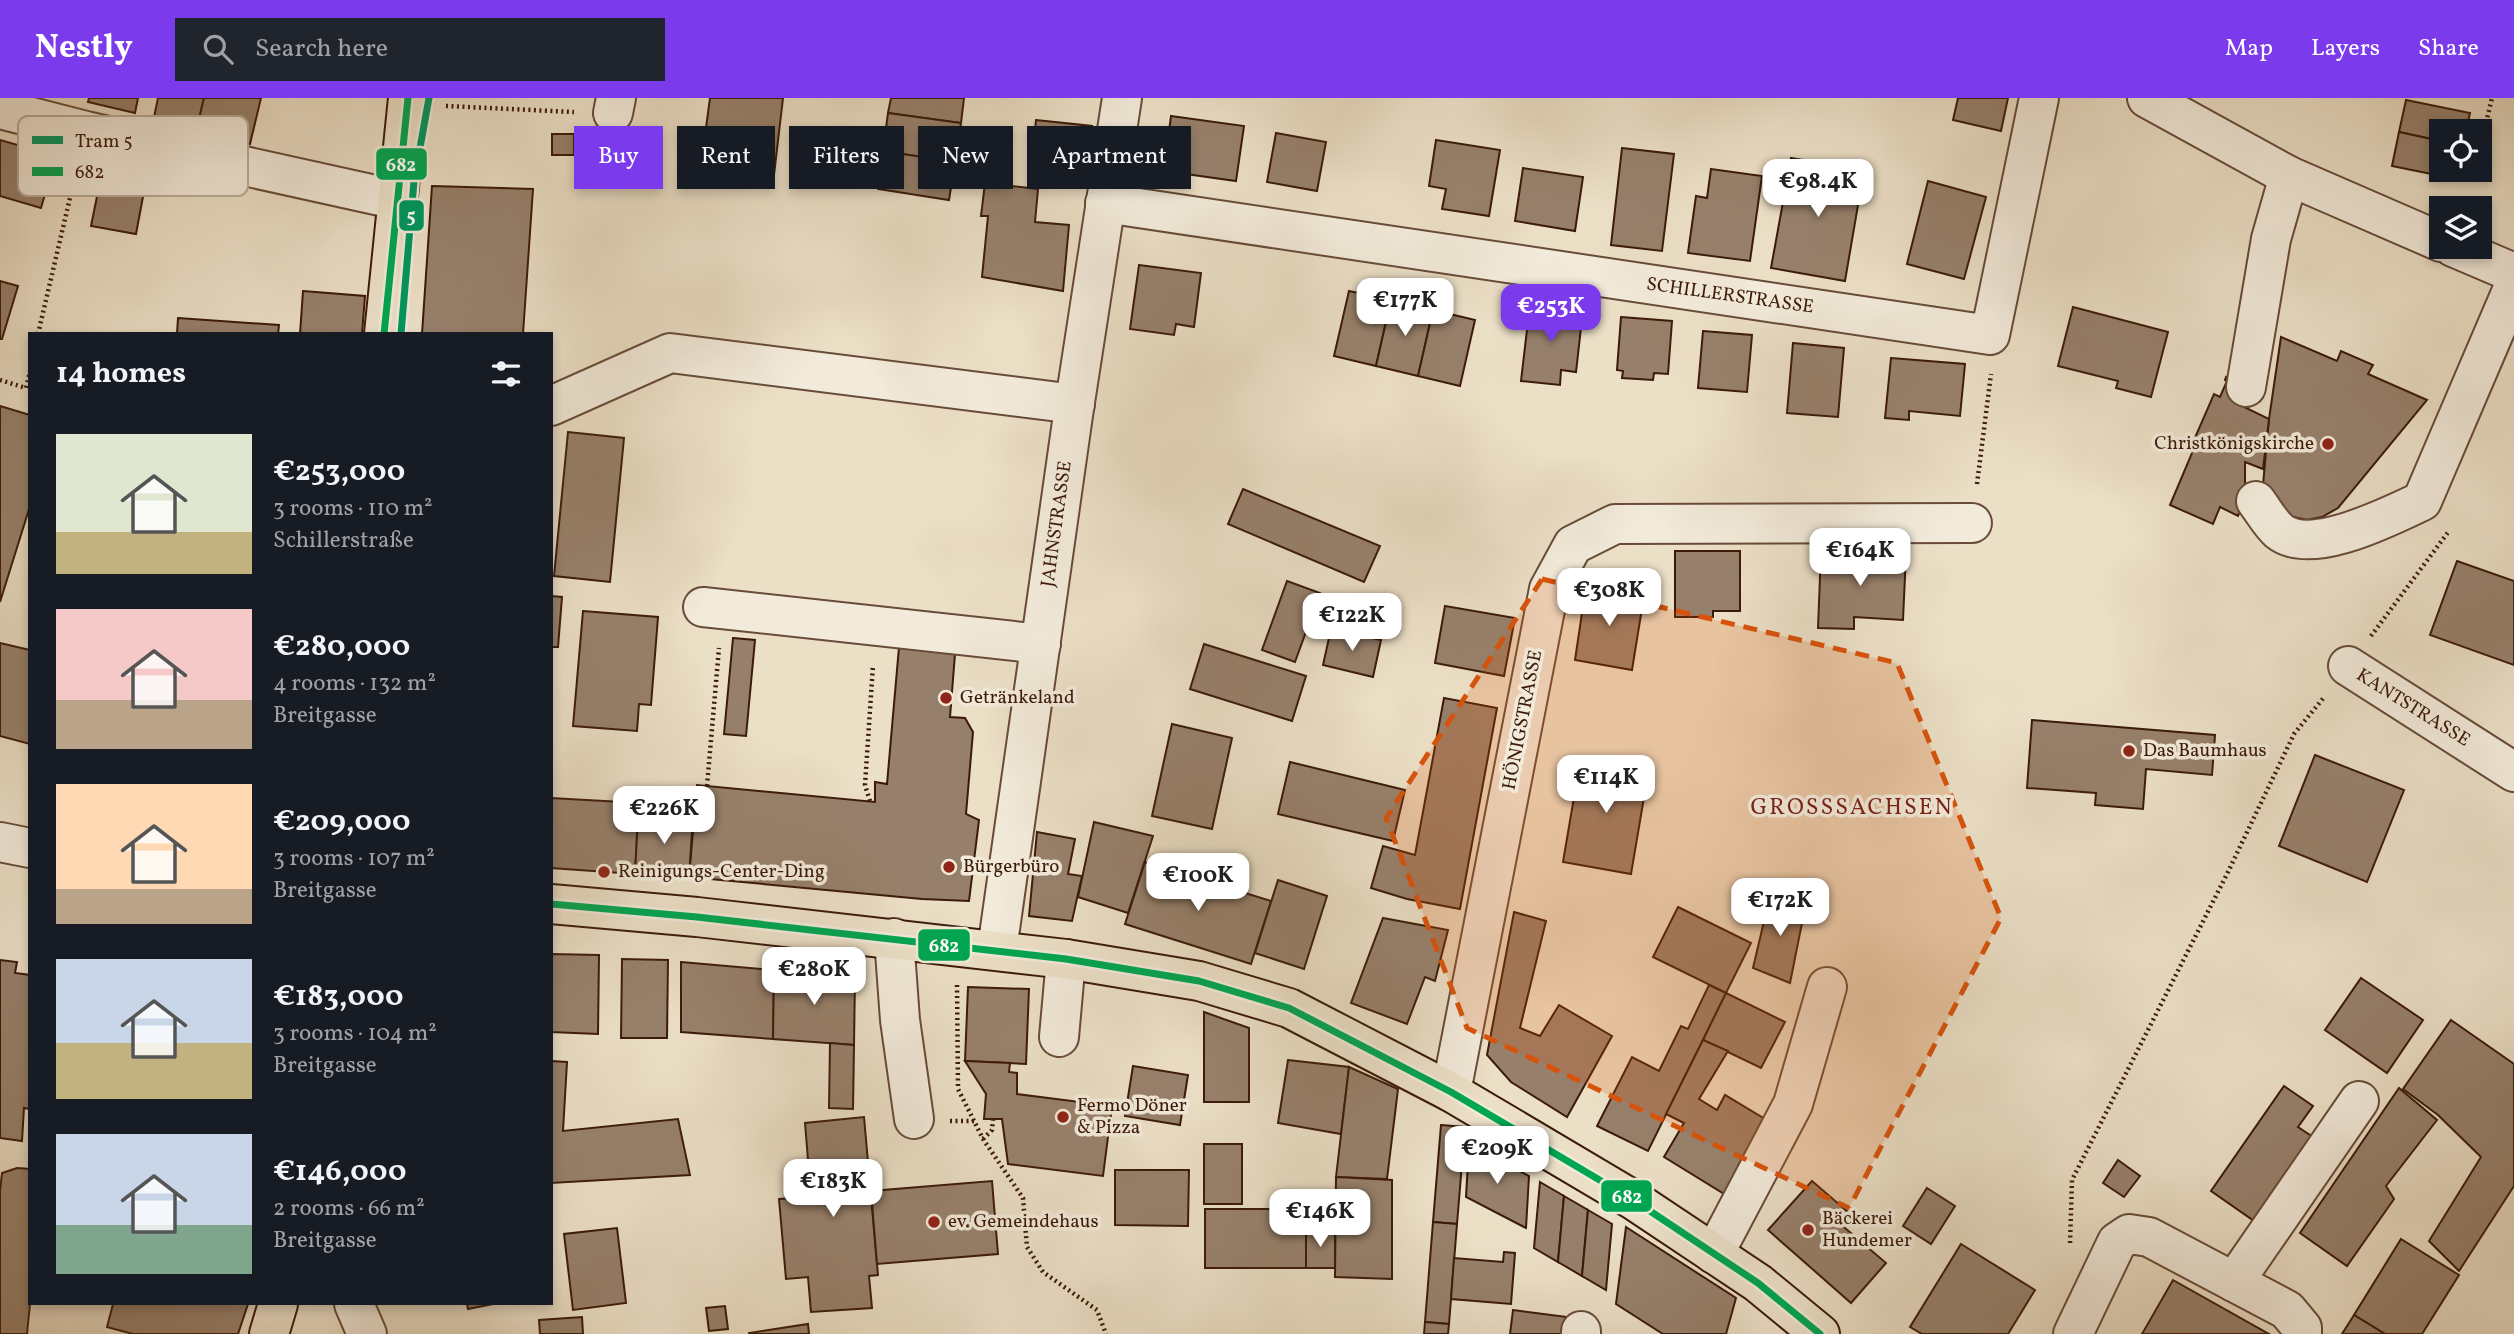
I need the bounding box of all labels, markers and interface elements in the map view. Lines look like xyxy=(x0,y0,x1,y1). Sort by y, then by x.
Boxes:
search box xyxy=(175,18,665,81)
text: Nestly xyxy=(35,26,133,72)
icon: search xyxy=(199,30,237,68)
text: Search here xyxy=(255,31,388,67)
text: Map xyxy=(2225,32,2273,66)
text: Layers xyxy=(2311,32,2380,66)
text: Share xyxy=(2418,32,2479,66)
legend xyxy=(18,116,248,196)
map controls xyxy=(2429,119,2492,259)
button: locate xyxy=(2429,119,2492,182)
chip: Buy xyxy=(574,126,663,189)
chip: Rent xyxy=(677,126,775,189)
chip: Filters xyxy=(789,126,904,189)
chip: New xyxy=(918,126,1013,189)
chip: Apartment xyxy=(1027,126,1191,189)
text: Tram 5 xyxy=(75,129,133,155)
line badge: 682 xyxy=(375,147,428,181)
text: 682 xyxy=(386,153,416,179)
pin: €98.4K xyxy=(1761,159,1875,219)
text: 682 xyxy=(75,160,104,186)
text: €98.4K xyxy=(1779,166,1857,198)
button: layers xyxy=(2429,196,2492,259)
line badge: 5 xyxy=(398,199,425,232)
text: 5 xyxy=(406,204,416,230)
street label: SCHILLERSTRASSE xyxy=(1645,271,1815,321)
pin: €177K xyxy=(1356,278,1454,338)
text: €177K xyxy=(1373,285,1437,317)
pin: €253K xyxy=(1502,285,1600,344)
text: €253K xyxy=(1517,291,1585,323)
text: 14 homes xyxy=(56,353,186,395)
icon: filters xyxy=(487,355,525,393)
place label: Christkönigskirche xyxy=(2154,431,2314,457)
marker: Christkönigskirche xyxy=(2320,436,2336,452)
text: €253,000 xyxy=(273,451,405,493)
street label: JAHNSTRASSE xyxy=(1035,459,1079,589)
icon: home xyxy=(112,462,196,546)
text: 3 rooms · 110 m² xyxy=(273,493,433,525)
text: Schillerstraße xyxy=(273,525,414,557)
pin: €164K xyxy=(1811,528,1909,588)
text: €164K xyxy=(1825,535,1895,567)
pin: €308K xyxy=(1560,568,1658,628)
text: €308K xyxy=(1573,575,1645,607)
pin: €122K xyxy=(1303,594,1401,653)
text: €122K xyxy=(1319,600,1385,632)
text: €280,000 xyxy=(273,626,410,668)
icon: home xyxy=(112,637,196,721)
street label: HÖNIGSTRASSE xyxy=(1497,648,1549,792)
street label: KANTSTRASSE xyxy=(2351,663,2475,753)
text: 4 rooms · 132 m² xyxy=(273,668,436,700)
place label: Getränkeland xyxy=(960,685,1075,711)
marker: Getränkeland xyxy=(938,690,954,706)
text: Breitgasse xyxy=(273,700,377,732)
place label: Das Baumhaus xyxy=(2143,738,2267,764)
marker: Das Baumhaus xyxy=(2121,743,2137,759)
pin: €114K xyxy=(1557,756,1655,815)
text: €114K xyxy=(1573,762,1639,794)
pin: €226K xyxy=(615,786,713,846)
district label: GROSSSACHSEN xyxy=(1750,792,1954,824)
text: €226K xyxy=(629,793,699,825)
text: €209,000 xyxy=(273,801,410,843)
icon: home xyxy=(112,812,196,896)
text: 3 rooms · 107 m² xyxy=(273,843,435,875)
place label: Bürgerbüro xyxy=(963,854,1059,880)
pin: €100K xyxy=(1149,854,1247,913)
place label: Reinigungs-Center-Ding xyxy=(618,859,825,885)
marker: Bürgerbüro xyxy=(941,859,957,875)
text: €100K xyxy=(1162,860,1234,892)
marker: Reinigungs-Center-Ding xyxy=(596,864,612,880)
text: Breitgasse xyxy=(273,875,377,907)
pin: €172K xyxy=(1731,878,1829,938)
text: €172K xyxy=(1747,885,1813,917)
line badge: 682 xyxy=(917,928,971,962)
text: 682 xyxy=(929,934,959,960)
pin: €280K xyxy=(765,948,863,1007)
text: €280K xyxy=(778,954,850,986)
text: €183,000 xyxy=(273,976,404,1018)
icon: home xyxy=(112,987,196,1071)
text: 3 rooms · 104 m² xyxy=(273,1018,437,1050)
text: Breitgasse xyxy=(273,1050,377,1082)
place label: Fermo Döner & Pizza xyxy=(1077,1093,1187,1141)
marker: Fermo Döner & Pizza xyxy=(1055,1109,1071,1125)
pin: €209K xyxy=(1448,1126,1546,1186)
text: €209K xyxy=(1461,1133,1533,1165)
text: €146,000 xyxy=(273,1151,406,1193)
pin: €183K xyxy=(784,1160,882,1219)
icon: home xyxy=(112,1162,196,1246)
text: €183K xyxy=(799,1166,867,1198)
line badge: 682 xyxy=(1600,1179,1653,1213)
text: 682 xyxy=(1612,1185,1642,1211)
pin: €146K xyxy=(1271,1190,1369,1249)
text: 2 rooms · 66 m² xyxy=(273,1193,425,1225)
text: €146K xyxy=(1285,1196,1355,1228)
place label: Bäckerei Hundemer xyxy=(1822,1206,1912,1254)
place label: ev. Gemeindehaus xyxy=(948,1209,1099,1235)
marker: ev. Gemeindehaus xyxy=(926,1214,942,1230)
marker: Bäckerei Hundemer xyxy=(1800,1222,1816,1238)
text: Breitgasse xyxy=(273,1225,377,1257)

